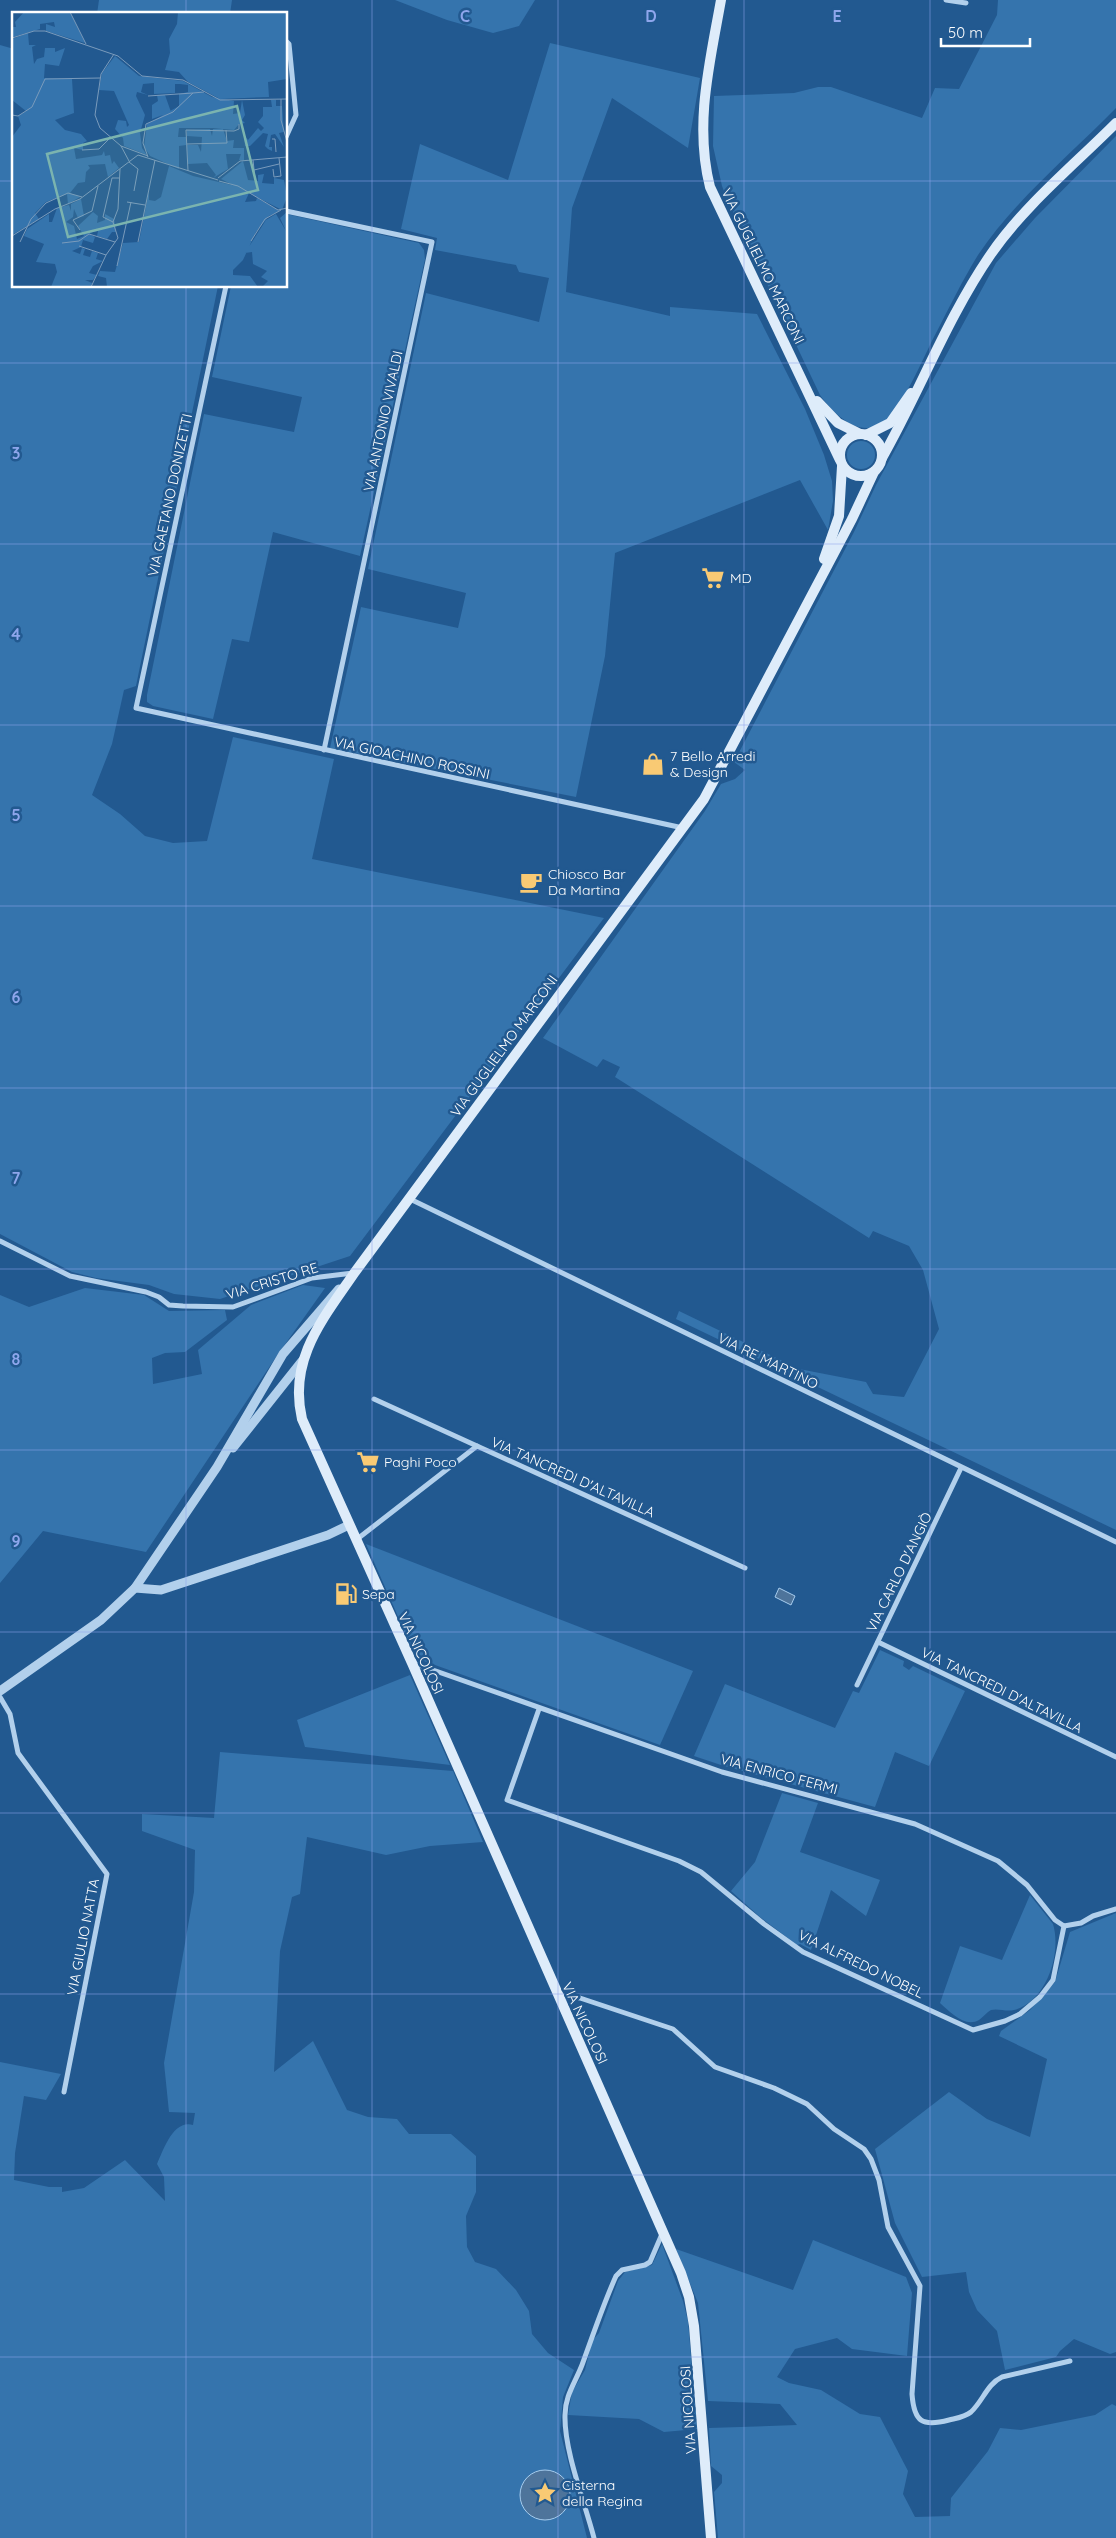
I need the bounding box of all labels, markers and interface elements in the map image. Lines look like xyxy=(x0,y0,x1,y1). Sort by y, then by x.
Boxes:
text: C xyxy=(460,6,470,26)
text: D xyxy=(645,6,657,26)
text: E xyxy=(832,6,842,26)
inset map xyxy=(12,12,288,288)
scale bar xyxy=(941,15,1030,47)
text: 50 m xyxy=(948,23,983,42)
street label: VIA GUGLIELMO MARCONI xyxy=(717,185,809,347)
street label: VIA ANTONIO VIVALDI xyxy=(359,349,407,493)
street label: VIA GAETANO DONIZETTI xyxy=(144,412,196,578)
text: 3 xyxy=(12,443,20,463)
supermarket icon: MD xyxy=(700,565,726,591)
place label: MD xyxy=(730,569,752,587)
text: 4 xyxy=(11,624,21,644)
street label: VIA GIOACHINO ROSSINI xyxy=(332,733,492,783)
place label: 7 Bello Arredi & Design xyxy=(670,747,756,781)
shop icon: 7 Bello Arredi & Design xyxy=(640,751,666,777)
text: 5 xyxy=(11,805,21,825)
place label: Chiosco Bar Da Martina xyxy=(548,865,626,899)
cafe icon: Chiosco Bar Da Martina xyxy=(518,869,544,895)
street label: VIA GUGLIELMO MARCONI xyxy=(446,972,562,1120)
text: 6 xyxy=(12,987,21,1007)
text: 7 xyxy=(12,1168,21,1188)
street label: VIA CRISTO RE xyxy=(224,1258,320,1304)
street label: VIA RE MARTINO xyxy=(715,1329,821,1393)
text: 8 xyxy=(12,1349,21,1369)
street label: VIA TANCREDI D'ALTAVILLA xyxy=(488,1433,658,1521)
supermarket icon: Paghi Poco xyxy=(355,1449,381,1475)
place label: Paghi Poco xyxy=(384,1453,457,1471)
street label: VIA CARLO D'ANGIÒ xyxy=(862,1509,936,1635)
text: 9 xyxy=(11,1531,21,1551)
fuel station icon: Sepa xyxy=(333,1581,359,1607)
place label: Sepa xyxy=(362,1585,395,1603)
street label: VIA NICOLOSI xyxy=(394,1609,448,1697)
street label: VIA TANCREDI D'ALTAVILLA xyxy=(918,1643,1086,1737)
street label: VIA ENRICO FERMI xyxy=(718,1750,840,1798)
street label: VIA GIULIO NATTA xyxy=(63,1877,103,1997)
street label: VIA ALFREDO NOBEL xyxy=(795,1926,927,2002)
street label: VIA NICOLOSI xyxy=(558,1979,612,2067)
street label: VIA NICOLOSI xyxy=(676,2365,700,2455)
place label: Cisterna della Regina xyxy=(562,2476,643,2510)
place icon: Cisterna della Regina xyxy=(532,2480,558,2506)

